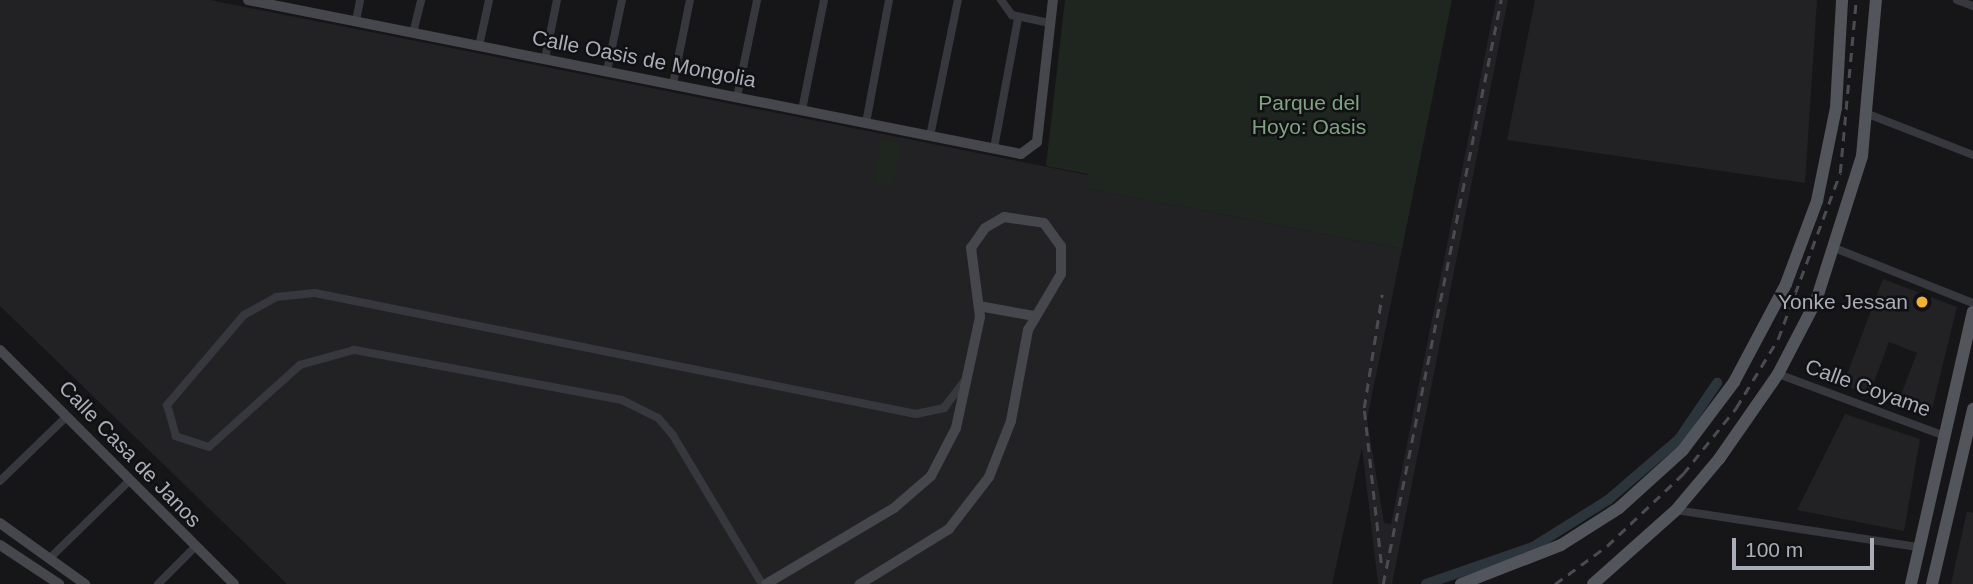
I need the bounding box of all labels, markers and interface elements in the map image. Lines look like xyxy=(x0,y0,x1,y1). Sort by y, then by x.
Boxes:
street label: Calle Oasis de Mongolia xyxy=(530,25,758,93)
park label: Parque del Hoyo: Oasis xyxy=(1252,90,1366,140)
place label: Yonke Jessan xyxy=(1778,289,1908,315)
marker: Yonke Jessan xyxy=(1914,294,1930,310)
street label: Calle Coyame xyxy=(1802,354,1934,422)
street label: Calle Casa de Janos xyxy=(54,376,206,532)
scale bar xyxy=(1735,524,1877,568)
text: 100 m xyxy=(1745,538,1803,561)

